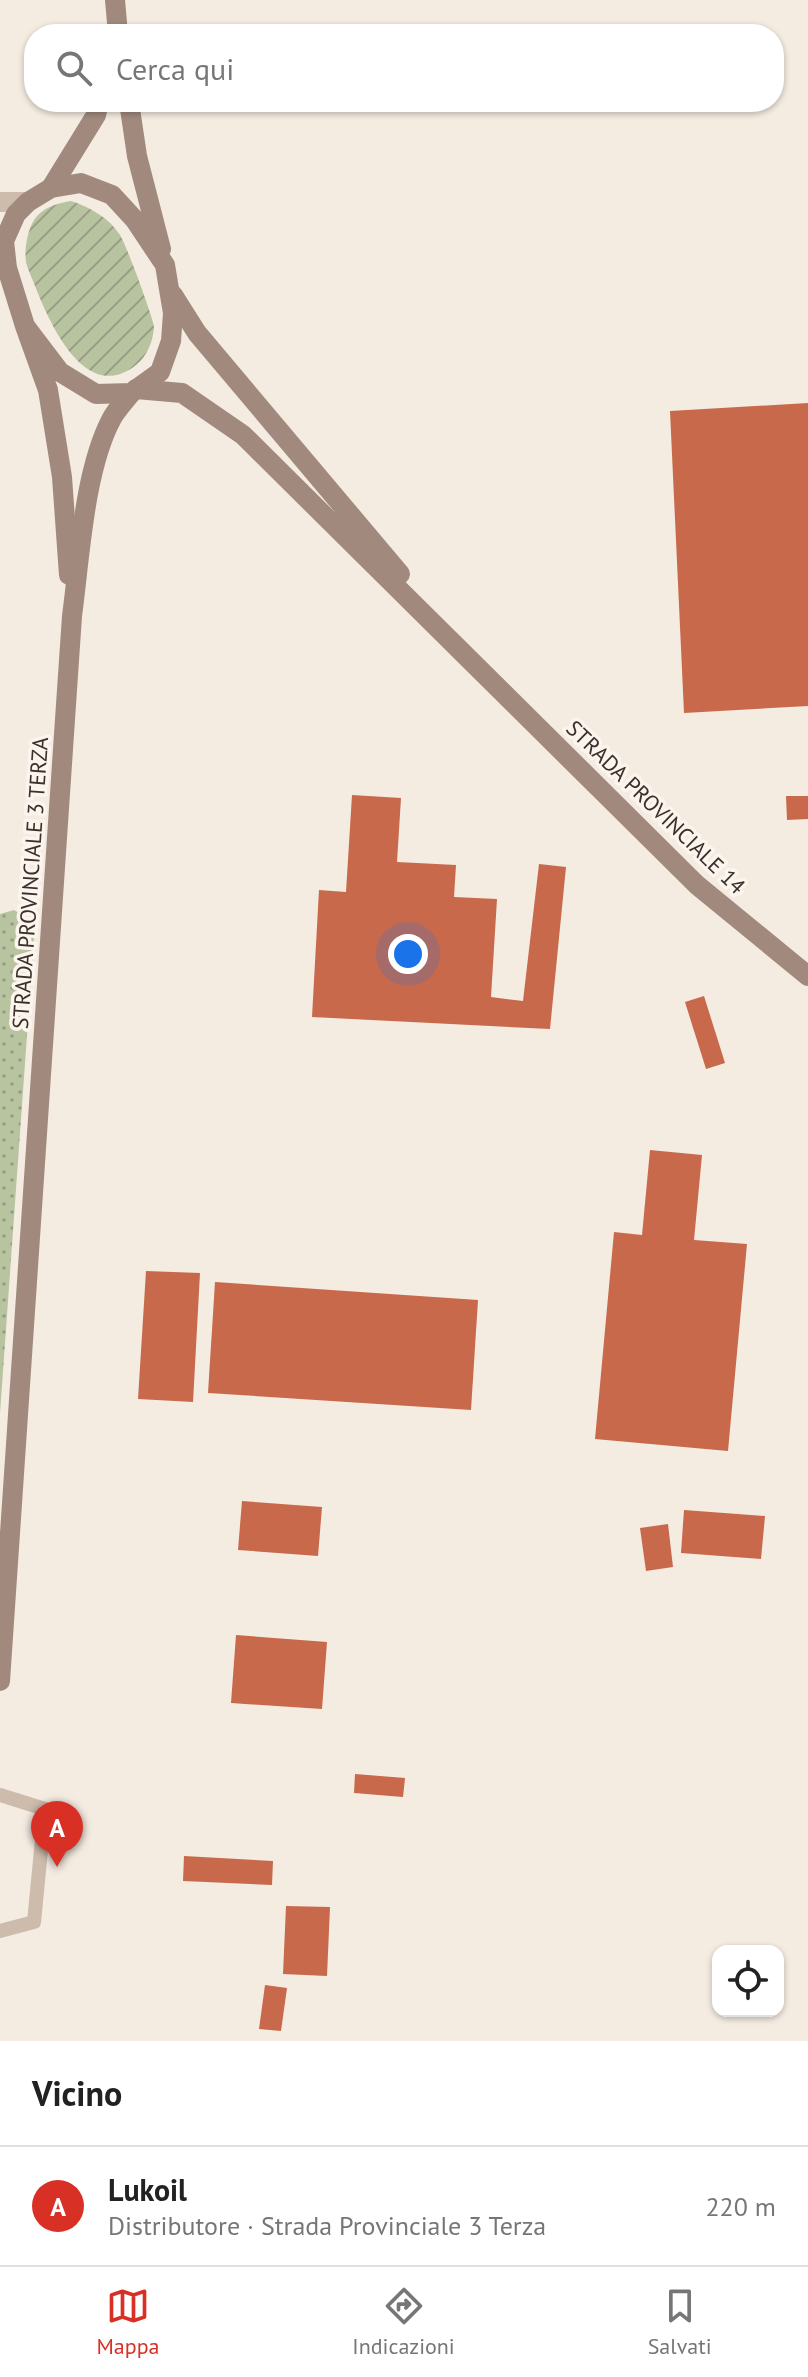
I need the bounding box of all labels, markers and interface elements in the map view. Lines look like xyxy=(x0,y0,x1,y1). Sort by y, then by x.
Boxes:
search box xyxy=(24,24,784,112)
icon: search xyxy=(52,46,96,90)
text: Cerca qui xyxy=(116,49,234,88)
street label: STRADA PROVINCIALE 14 xyxy=(561,714,751,900)
street label: STRADA PROVINCIALE 3 TERZA xyxy=(6,736,54,1030)
your location xyxy=(388,934,428,974)
pin: A xyxy=(31,1801,83,1867)
map controls xyxy=(712,1945,784,2017)
button: locate xyxy=(712,1945,784,2017)
text: Vicino xyxy=(32,2071,122,2115)
text: Lukoil xyxy=(108,2170,187,2209)
text: A xyxy=(50,2190,66,2223)
text: 220 m xyxy=(705,2190,776,2223)
text: Distributore · Strada Provinciale 3 Terza xyxy=(108,2209,546,2242)
tab: Mappa xyxy=(96,2284,159,2360)
tab: Indicazioni xyxy=(352,2284,455,2360)
tab: Salvati xyxy=(648,2284,712,2360)

